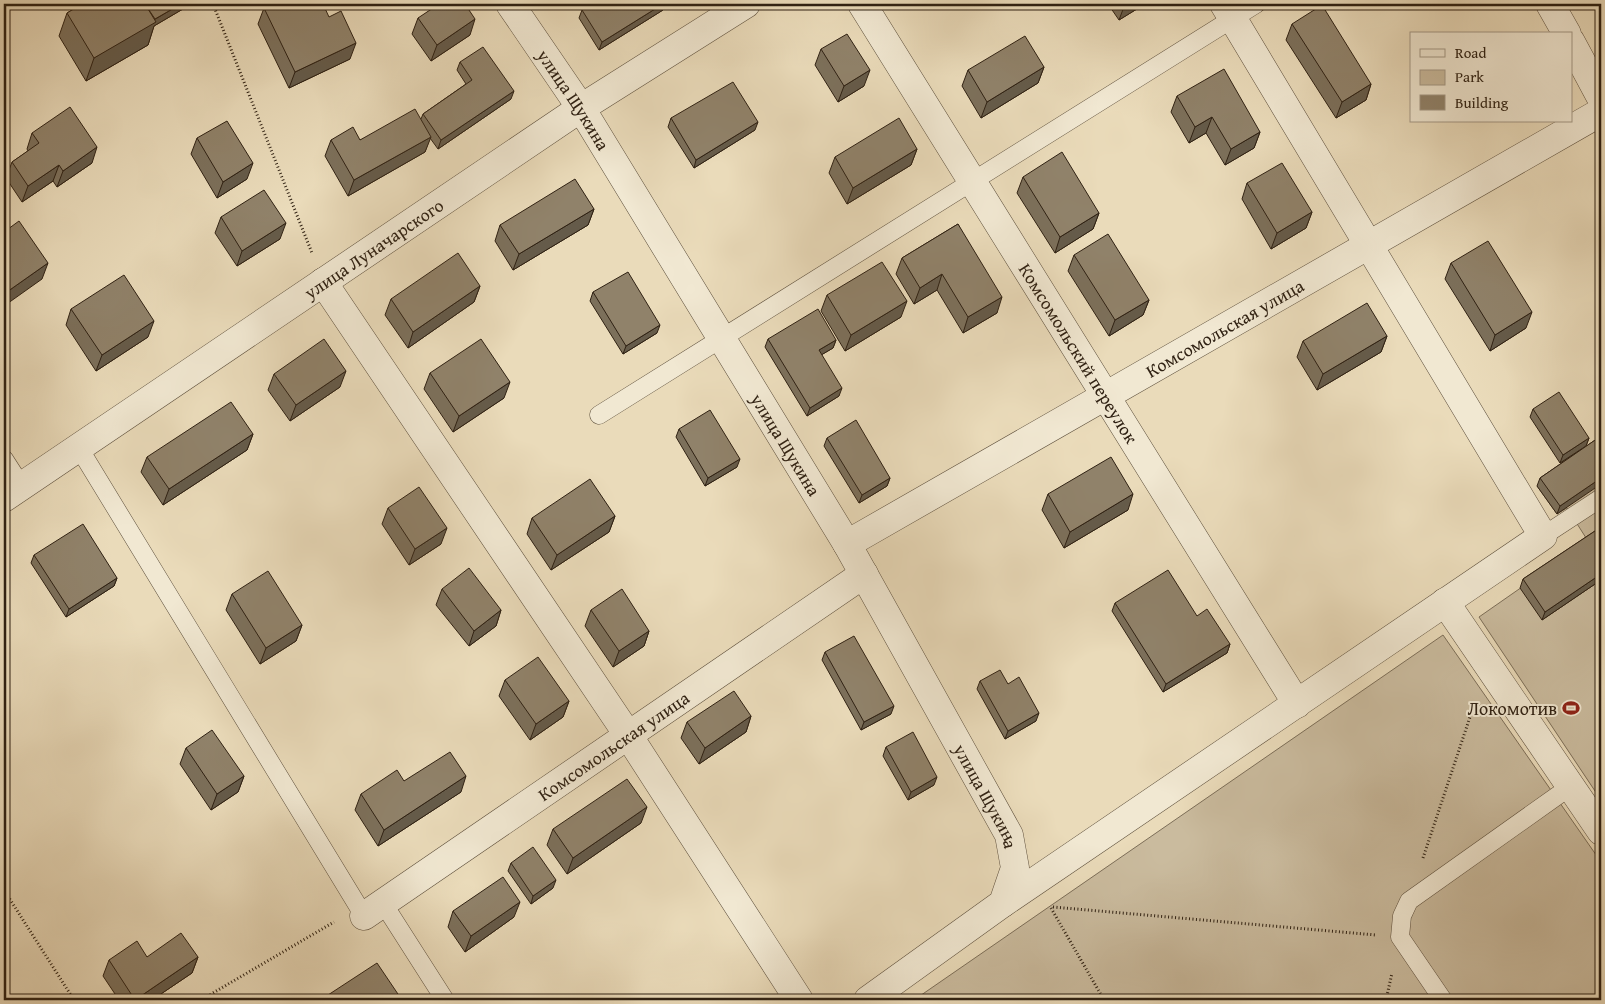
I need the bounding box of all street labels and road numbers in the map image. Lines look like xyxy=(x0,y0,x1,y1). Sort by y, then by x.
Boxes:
street label: улица Щукина xyxy=(530,43,617,156)
street label: улица Луначарского xyxy=(297,191,449,306)
street label: Комсомольский переулок xyxy=(1013,258,1146,449)
street label: Комсомольская улица xyxy=(1140,271,1309,384)
street label: улица Щукина xyxy=(744,387,828,501)
street label: Комсомольская улица xyxy=(532,684,695,807)
street label: улица Щукина xyxy=(947,738,1025,851)

